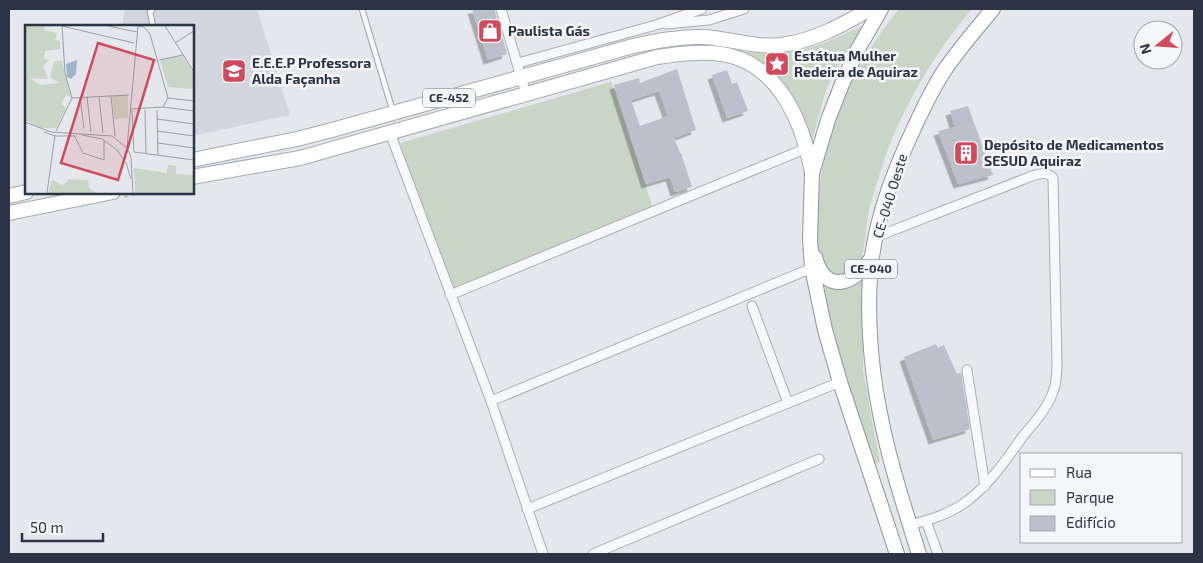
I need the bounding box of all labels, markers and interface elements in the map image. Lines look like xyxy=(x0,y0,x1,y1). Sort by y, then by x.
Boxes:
shop icon: Paulista Gás xyxy=(477,18,503,44)
north arrow xyxy=(1133,20,1183,70)
place label: Paulista Gás xyxy=(508,22,590,39)
inset map xyxy=(25,25,194,194)
text: N xyxy=(1135,42,1155,56)
place label: Estátua Mulher Redeira de Aquiraz xyxy=(794,47,918,80)
place icon: Estátua Mulher Redeira de Aquiraz xyxy=(764,51,790,77)
place label: E.E.E.P Professora Alda Façanha xyxy=(252,54,371,88)
school or university icon: E.E.E.P Professora Alda Façanha xyxy=(221,58,247,84)
road number: CE-452 xyxy=(423,89,475,108)
place label: Depósito de Medicamentos SESUD Aquiraz xyxy=(984,136,1164,169)
building icon: Depósito de Medicamentos SESUD Aquiraz xyxy=(953,140,979,166)
street label: CE-040 Oeste xyxy=(869,152,910,240)
road number: CE-040 xyxy=(845,260,897,278)
legend xyxy=(1020,453,1183,543)
text: Rua xyxy=(1066,463,1092,481)
text: Parque xyxy=(1066,488,1114,506)
scale bar xyxy=(22,510,104,542)
text: Edifício xyxy=(1066,513,1116,531)
text: 50 m xyxy=(30,518,64,536)

